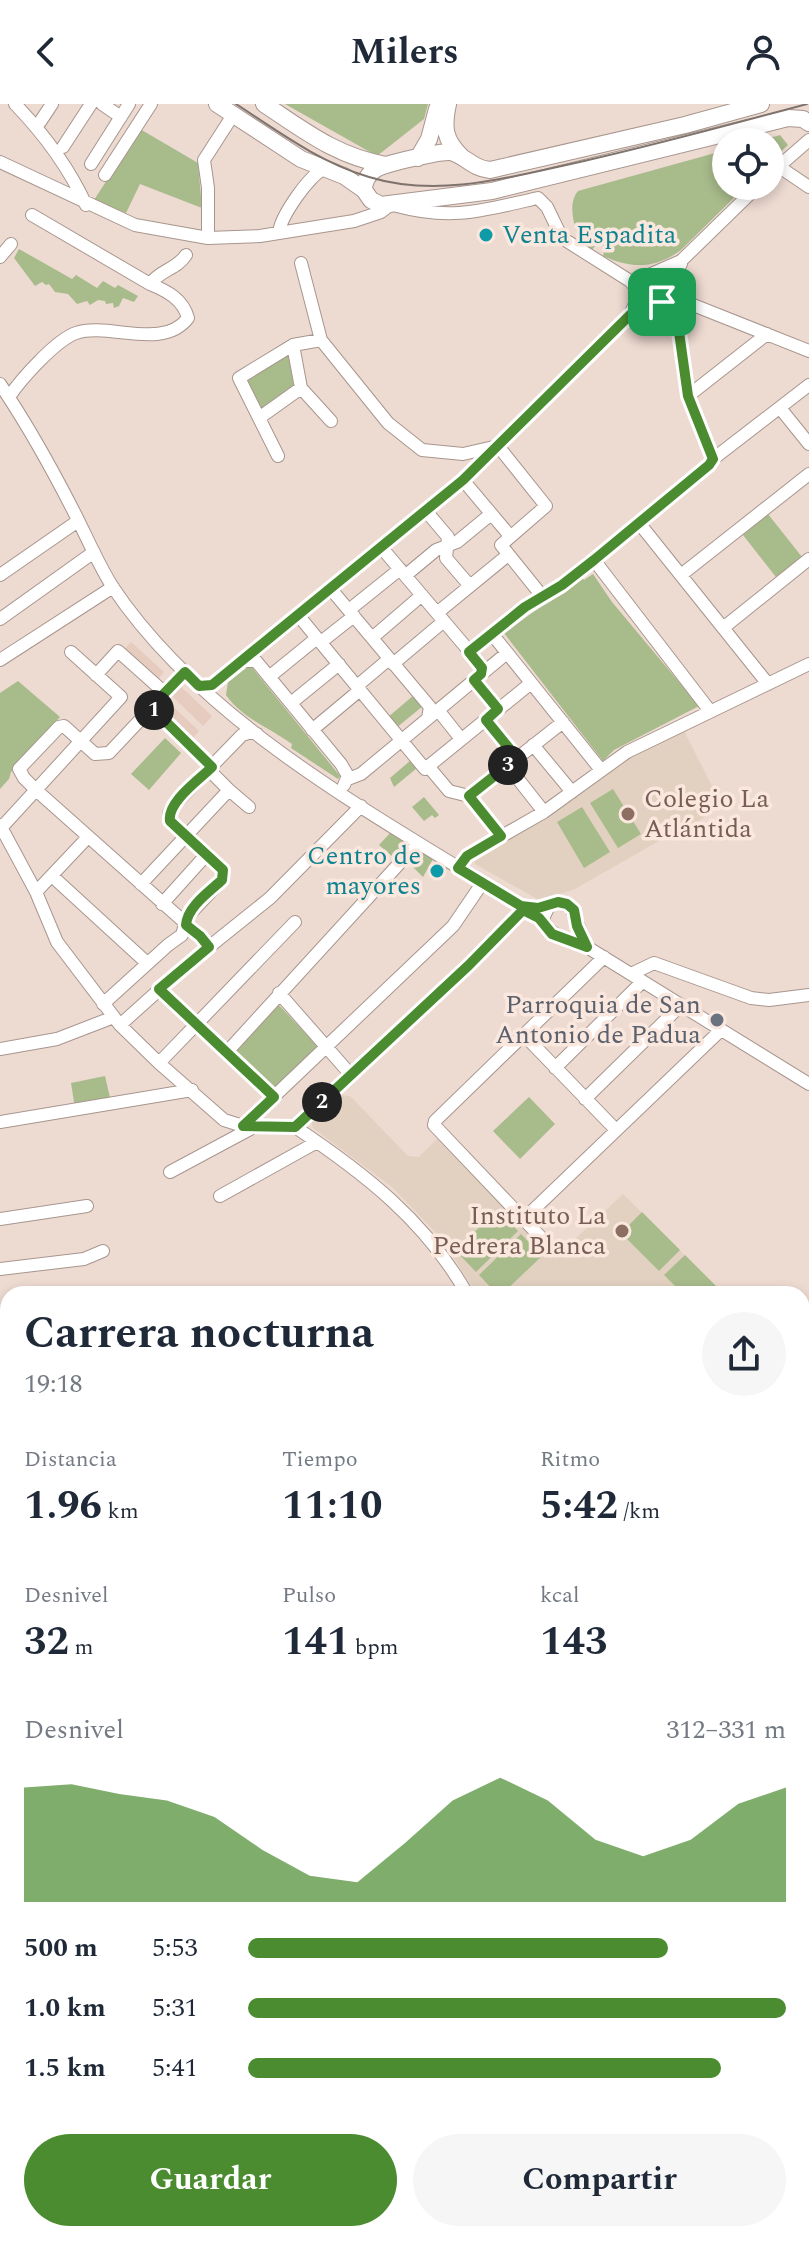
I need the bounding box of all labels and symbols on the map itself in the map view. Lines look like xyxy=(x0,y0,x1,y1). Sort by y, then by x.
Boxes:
place label: Venta Espadita xyxy=(502,215,677,255)
marker: Venta Espadita xyxy=(477,226,495,244)
pin xyxy=(628,268,696,336)
pin: 1 xyxy=(134,690,174,730)
pin: 3 xyxy=(488,745,528,785)
place label: Colegio La Atlántida xyxy=(644,779,769,849)
marker: Colegio La Atlántida xyxy=(619,805,637,823)
place label: Centro de mayores xyxy=(307,836,421,906)
marker: Centro de mayores xyxy=(428,862,446,880)
place label: Parroquia de San Antonio de Padua xyxy=(495,985,701,1055)
marker: Parroquia de San Antonio de Padua xyxy=(708,1011,726,1029)
pin: 2 xyxy=(302,1082,342,1122)
place label: Instituto La Pedrera Blanca xyxy=(433,1196,606,1266)
marker: Instituto La Pedrera Blanca xyxy=(613,1222,631,1240)

